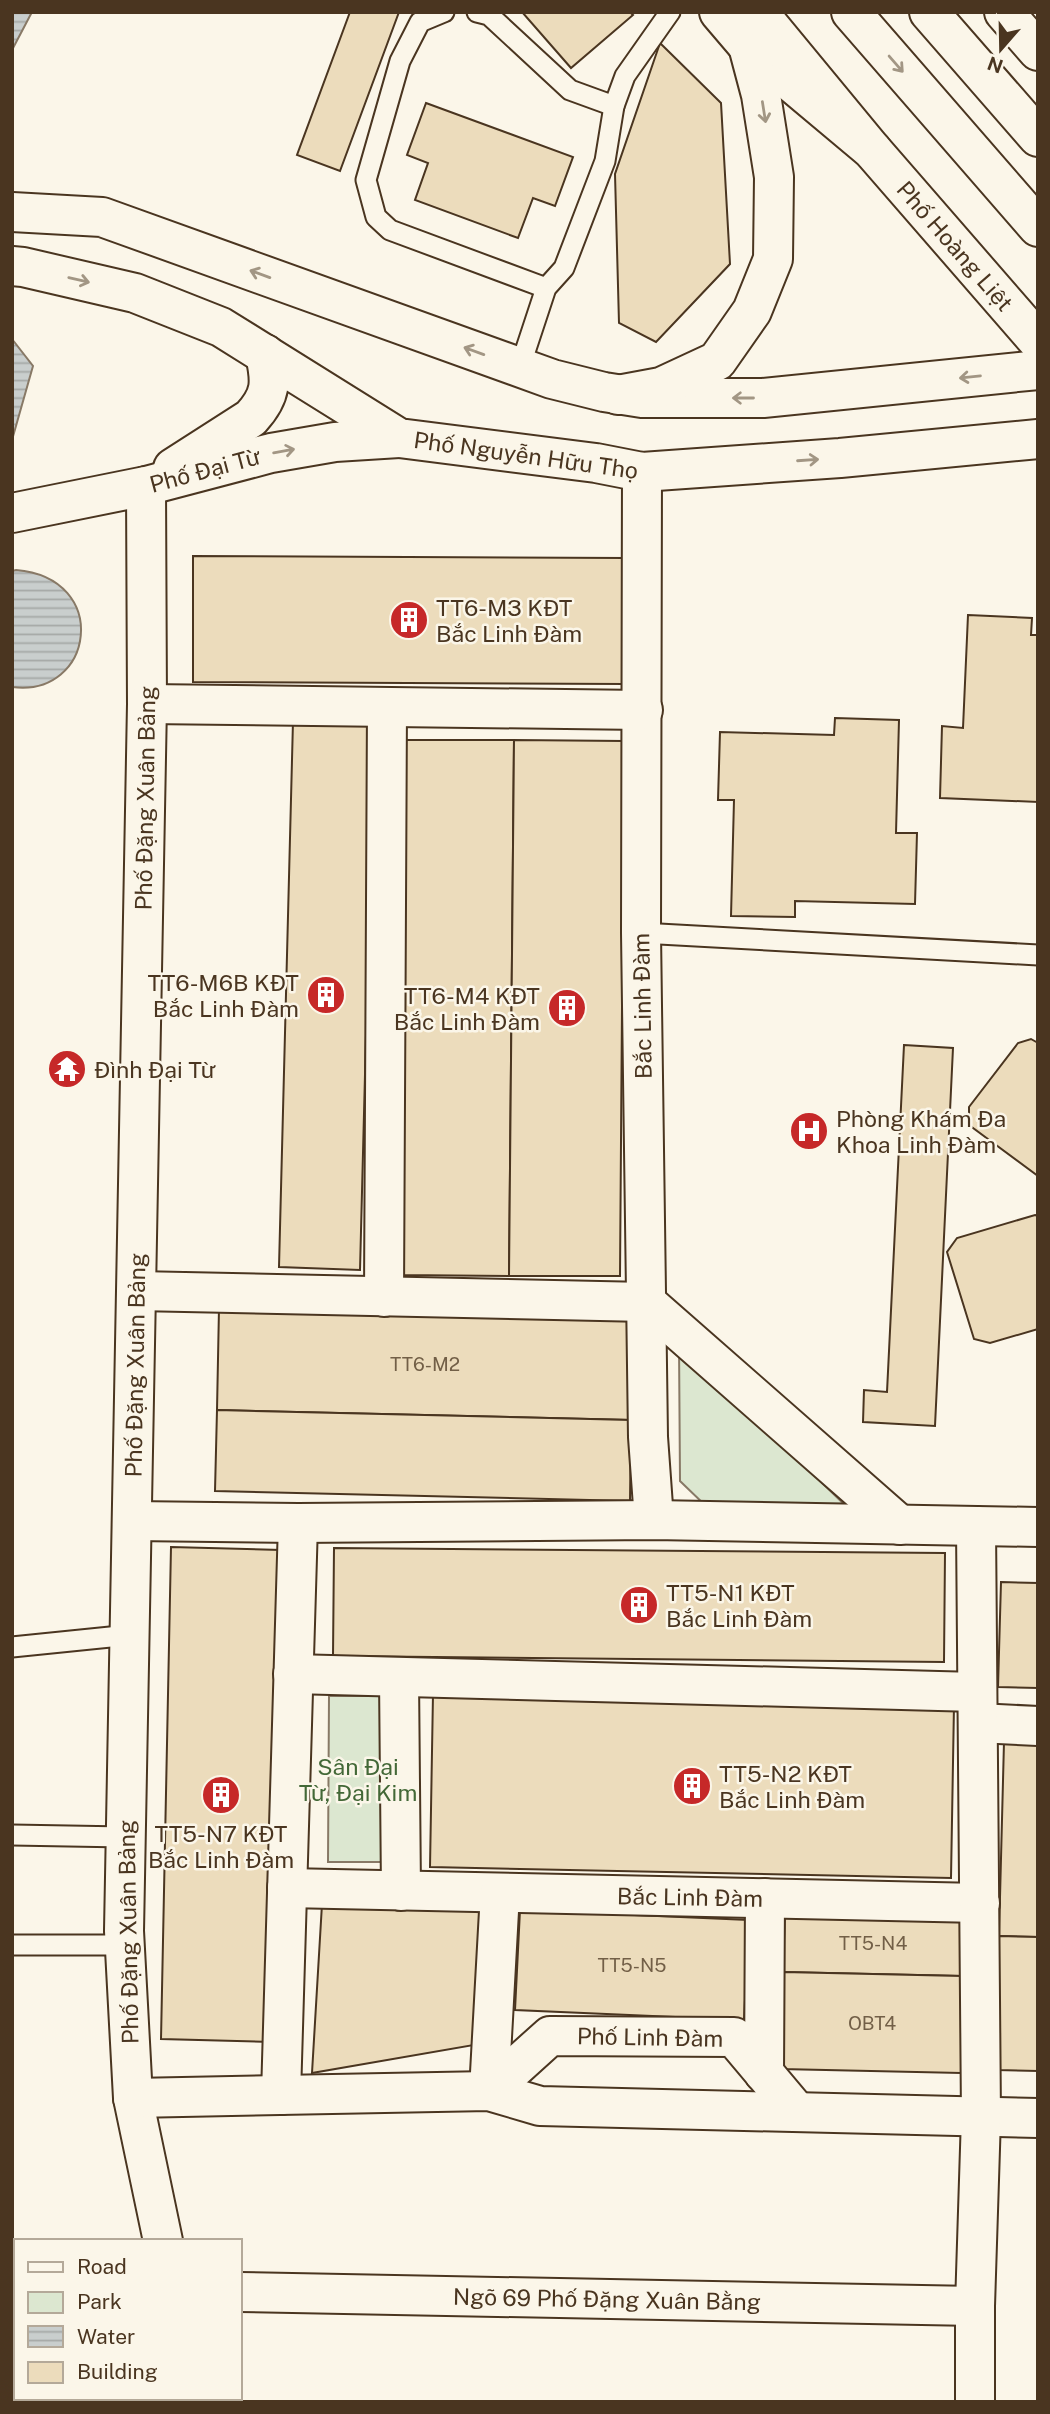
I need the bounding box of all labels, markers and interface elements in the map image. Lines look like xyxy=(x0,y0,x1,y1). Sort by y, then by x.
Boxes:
north arrow xyxy=(966,14,1036,84)
text: N xyxy=(984,52,1006,78)
one-way arrow xyxy=(888,55,904,73)
one-way arrow xyxy=(758,101,771,123)
street label: Phố Hoàng Liệt xyxy=(891,176,1019,316)
one-way arrow xyxy=(249,267,271,280)
one-way arrow xyxy=(67,274,90,287)
one-way arrow xyxy=(463,344,485,357)
one-way arrow xyxy=(959,371,982,384)
one-way arrow xyxy=(732,391,755,405)
street label: Phố Nguyễn Hữu Thọ xyxy=(412,426,640,484)
street label: Phố Đại Từ xyxy=(146,442,264,498)
one-way arrow xyxy=(272,444,295,457)
one-way arrow xyxy=(796,453,818,466)
place label: TT6-M3 KĐT Bắc Linh Đàm xyxy=(436,594,582,647)
building icon: TT6-M3 KĐT Bắc Linh Đàm xyxy=(388,599,430,641)
street label: Phố Đặng Xuân Bảng xyxy=(130,686,160,910)
street label: Bắc Linh Đàm xyxy=(627,933,657,1079)
place label: TT6-M6B KĐT Bắc Linh Đàm xyxy=(147,969,299,1022)
building icon: TT6-M6B KĐT Bắc Linh Đàm xyxy=(305,974,347,1016)
place label: TT6-M4 KĐT Bắc Linh Đàm xyxy=(394,982,540,1035)
building icon: TT6-M4 KĐT Bắc Linh Đàm xyxy=(546,987,588,1029)
temple icon: Đình Đại Từ xyxy=(46,1048,88,1090)
place label: Đình Đại Từ xyxy=(94,1056,216,1083)
place label: Phòng Khám Đa Khoa Linh Đàm xyxy=(836,1105,1006,1158)
hospital icon: Phòng Khám Đa Khoa Linh Đàm xyxy=(788,1110,830,1152)
street label: Phố Đặng Xuân Bảng xyxy=(120,1253,150,1477)
house number: TT6-M2 xyxy=(390,1353,460,1375)
place label: TT5-N1 KĐT Bắc Linh Đàm xyxy=(666,1579,812,1632)
building icon: TT5-N1 KĐT Bắc Linh Đàm xyxy=(618,1584,660,1626)
park label: Sân Đại Từ, Đại Kim xyxy=(299,1753,417,1806)
place label: TT5-N2 KĐT Bắc Linh Đàm xyxy=(719,1760,865,1813)
building icon: TT5-N2 KĐT Bắc Linh Đàm xyxy=(671,1765,713,1807)
building icon: TT5-N7 KĐT Bắc Linh Đàm xyxy=(200,1774,242,1816)
street label: Phố Đặng Xuân Bảng xyxy=(113,1820,143,2044)
place label: TT5-N7 KĐT Bắc Linh Đàm xyxy=(148,1820,294,1873)
street label: Bắc Linh Đàm xyxy=(617,1882,763,1912)
house number: TT5-N4 xyxy=(839,1932,907,1954)
house number: TT5-N5 xyxy=(598,1954,666,1976)
house number: OBT4 xyxy=(848,2012,896,2034)
street label: Phố Linh Đàm xyxy=(577,2022,723,2052)
legend xyxy=(14,2239,242,2400)
text: Road xyxy=(77,2254,127,2279)
street label: Ngõ 69 Phố Đặng Xuân Bằng xyxy=(453,2283,761,2315)
text: Park xyxy=(77,2289,122,2314)
text: Water xyxy=(77,2324,135,2349)
text: Building xyxy=(77,2359,158,2384)

